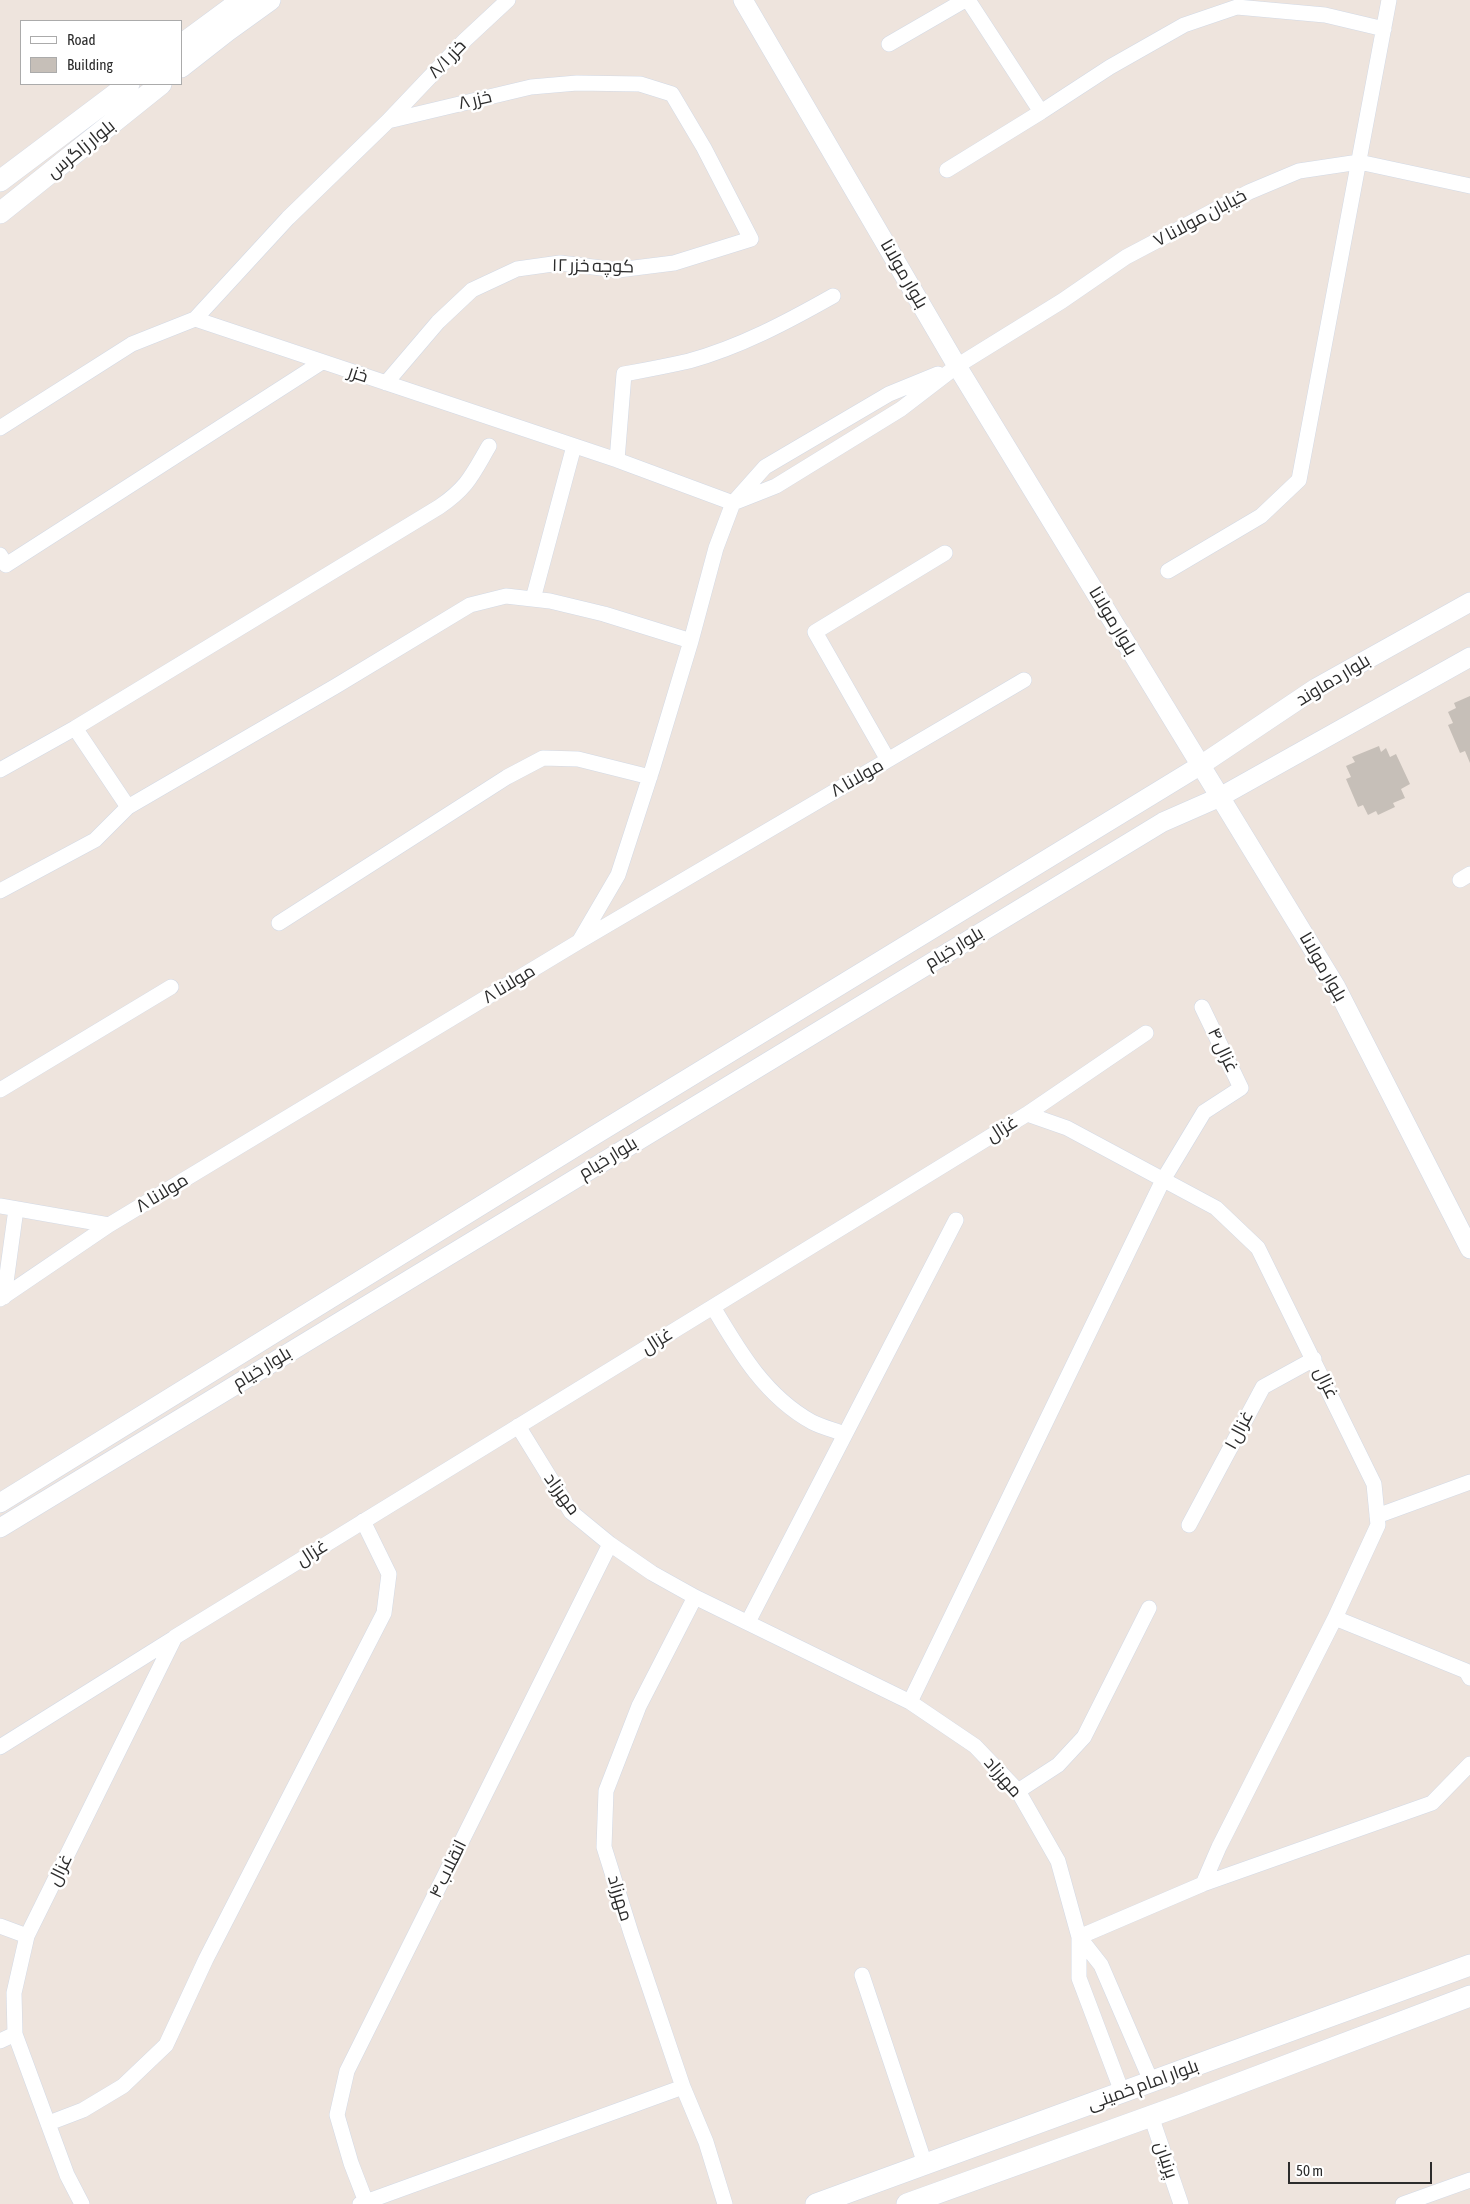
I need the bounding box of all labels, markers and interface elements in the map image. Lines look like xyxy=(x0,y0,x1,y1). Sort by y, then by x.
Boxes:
legend xyxy=(20,20,182,85)
text: Road xyxy=(67,31,96,48)
street label: خزر ۸/۱ xyxy=(423,35,471,83)
text: Building xyxy=(67,56,113,73)
street label: خزر ۸ xyxy=(456,86,494,114)
street label: بلوار زاگرس xyxy=(42,115,120,183)
street label: خیابان مولانا ۷ xyxy=(1150,184,1250,252)
street label: بلوار مولانا xyxy=(876,235,932,313)
street label: کوچه خزر ۱۲ xyxy=(552,254,634,278)
street label: خزر xyxy=(345,361,371,387)
street label: بلوار مولانا xyxy=(1084,583,1142,659)
street label: بلوار دماوند xyxy=(1292,649,1374,711)
street label: مولانا ۸ xyxy=(827,754,887,802)
street label: بلوار خیام xyxy=(921,922,987,974)
street label: بلوار مولانا xyxy=(1295,928,1351,1006)
street label: مولانا ۸ xyxy=(479,960,539,1008)
street label: غزال ۴ xyxy=(1203,1024,1243,1076)
street label: غزال xyxy=(982,1111,1022,1147)
street label: بلوار خیام xyxy=(575,1132,641,1184)
street label: مولانا ۸ xyxy=(132,1169,192,1217)
street label: غزال xyxy=(637,1323,677,1359)
street label: بلوار خیام xyxy=(229,1342,295,1394)
street label: غزال xyxy=(1309,1363,1343,1403)
street label: غزال ۱ xyxy=(1220,1407,1258,1453)
street label: مهرزاد xyxy=(539,1469,585,1519)
street label: غزال xyxy=(292,1535,332,1571)
street label: مهرزاد xyxy=(979,1752,1027,1802)
street label: انقلاب ۴ xyxy=(425,1836,471,1902)
street label: غزال xyxy=(43,1850,77,1890)
street label: مهرزاد xyxy=(603,1872,637,1924)
street label: بلوار امام خمینی xyxy=(1084,2055,1202,2115)
street label: پرنیان xyxy=(1150,2139,1182,2181)
scale bar xyxy=(1290,2152,1434,2184)
text: 50 m xyxy=(1296,2162,1323,2179)

